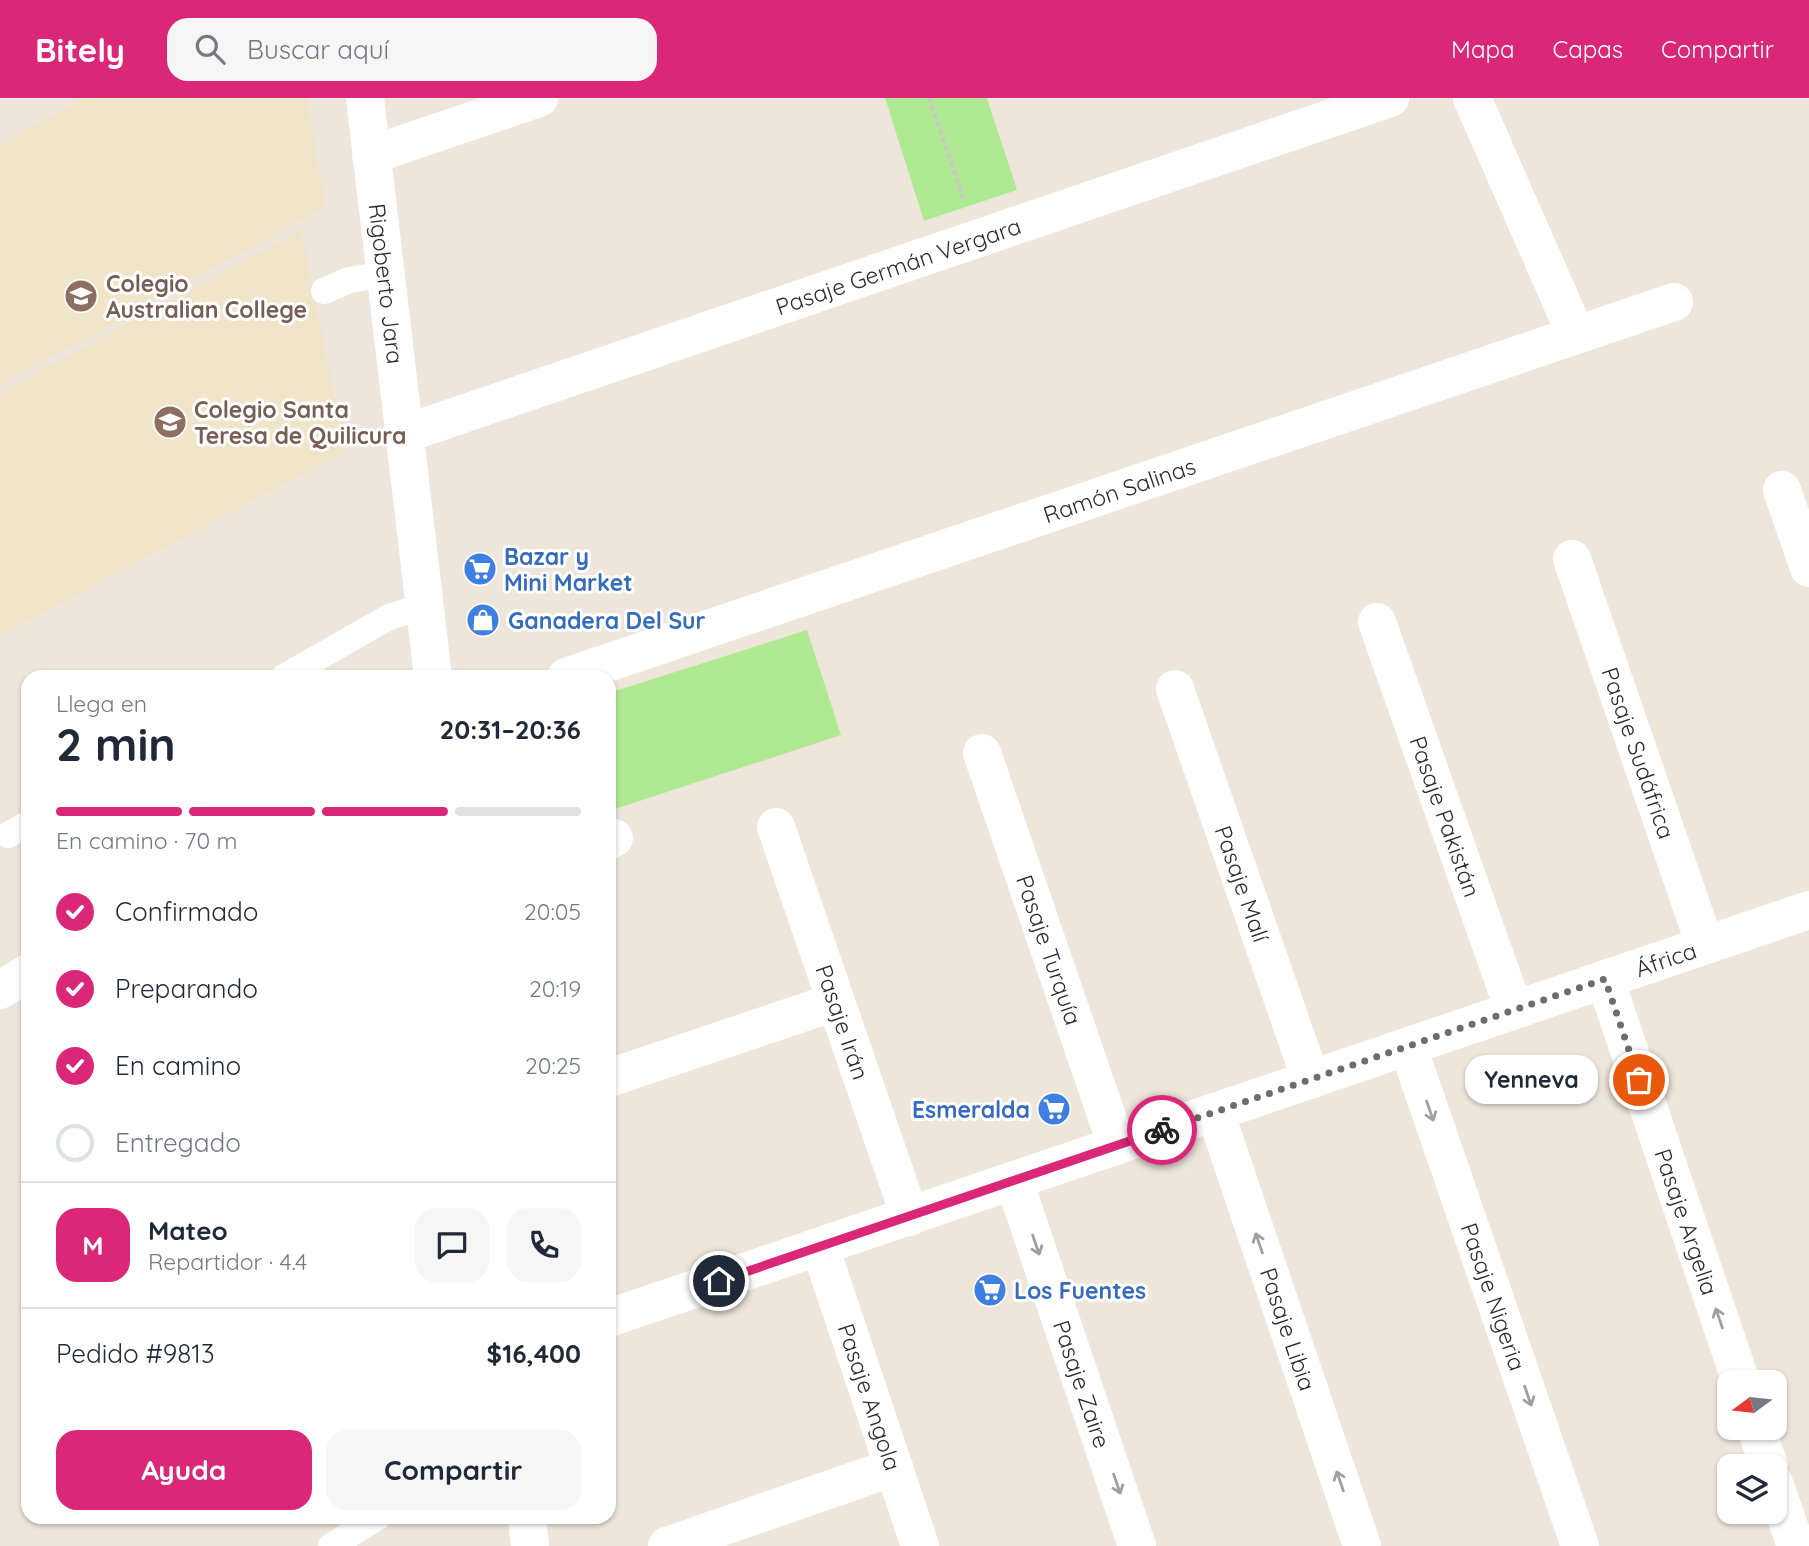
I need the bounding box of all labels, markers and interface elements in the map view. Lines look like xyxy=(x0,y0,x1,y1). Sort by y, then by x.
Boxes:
search box xyxy=(167,18,657,81)
text: Bitely xyxy=(35,29,125,70)
icon: search xyxy=(191,30,229,68)
text: Buscar aquí xyxy=(247,33,389,66)
text: Mapa xyxy=(1451,34,1515,64)
text: Capas xyxy=(1553,34,1623,64)
text: Compartir xyxy=(1661,34,1774,64)
street label: Rigoberto Jara xyxy=(363,202,411,366)
street label: Pasaje Germán Vergara xyxy=(772,210,1025,321)
place label: Colegio Australian College xyxy=(106,269,307,324)
school or university icon: Colegio Australian College xyxy=(62,277,100,315)
place label: Colegio Santa Teresa de Quilicura xyxy=(194,395,406,450)
school or university icon: Colegio Santa Teresa de Quilicura xyxy=(151,403,189,441)
street label: Ramón Salinas xyxy=(1039,451,1199,529)
place label: Bazar y Mini Market xyxy=(504,542,633,597)
supermarket icon: Bazar y Mini Market xyxy=(461,550,499,588)
shop icon: Ganadera Del Sur xyxy=(464,601,502,639)
place label: Ganadera Del Sur xyxy=(508,606,706,635)
street label: Pasaje Sudáfrica xyxy=(1596,663,1682,843)
text: Llega en xyxy=(56,689,147,718)
text: 20:31–20:36 xyxy=(439,713,581,746)
text: 2 min xyxy=(56,715,176,773)
street label: Pasaje Pakistán xyxy=(1404,732,1487,901)
street label: Pasaje Malí xyxy=(1209,822,1276,946)
text: En camino · 70 m xyxy=(56,826,237,855)
street label: Pasaje Turquía xyxy=(1010,871,1089,1028)
icon: check xyxy=(56,893,94,931)
text: Confirmado xyxy=(115,895,259,928)
text: 20:05 xyxy=(524,897,581,926)
street label: África xyxy=(1631,935,1700,983)
street label: Pasaje Irán xyxy=(810,961,876,1083)
icon: check xyxy=(56,970,94,1008)
text: Preparando xyxy=(115,972,258,1005)
text: 20:19 xyxy=(529,974,581,1003)
icon: check xyxy=(56,1047,94,1085)
text: En camino xyxy=(115,1049,241,1082)
pin xyxy=(1609,1050,1669,1110)
text: 20:25 xyxy=(525,1051,581,1080)
callout: Yenneva xyxy=(1464,1056,1597,1104)
icon: bag xyxy=(1620,1061,1658,1099)
text: Yenneva xyxy=(1484,1065,1579,1094)
supermarket icon: Esmeralda xyxy=(1035,1090,1073,1128)
place label: Esmeralda xyxy=(912,1095,1030,1124)
courier xyxy=(1127,1095,1197,1165)
one-way arrow xyxy=(1425,1100,1437,1122)
icon: bike xyxy=(1143,1111,1181,1149)
text: Entregado xyxy=(115,1126,241,1159)
street label: Pasaje Argelia xyxy=(1649,1145,1725,1298)
button: chat xyxy=(415,1208,489,1282)
button: phone xyxy=(507,1208,581,1282)
text: Mateo xyxy=(148,1214,228,1247)
street label: Pasaje Nigeria xyxy=(1455,1219,1533,1374)
text: M xyxy=(82,1229,104,1262)
one-way arrow xyxy=(1252,1232,1264,1254)
one-way arrow xyxy=(1031,1234,1043,1256)
text: Repartidor · 4.4 xyxy=(148,1247,307,1276)
pin xyxy=(689,1251,749,1311)
icon: home xyxy=(700,1262,738,1300)
street label: Pasaje Libia xyxy=(1254,1264,1323,1394)
supermarket icon: Los Fuentes xyxy=(971,1271,1009,1309)
place label: Los Fuentes xyxy=(1014,1276,1146,1305)
one-way arrow xyxy=(1712,1307,1724,1329)
street label: Pasaje Zaire xyxy=(1047,1316,1117,1451)
street label: Pasaje Angola xyxy=(832,1320,908,1474)
text: Pedido #9813 xyxy=(56,1337,215,1370)
text: $16,400 xyxy=(487,1337,581,1370)
north arrow xyxy=(1717,1370,1787,1440)
map controls xyxy=(1717,1370,1787,1524)
one-way arrow xyxy=(1523,1384,1535,1406)
button: Ayuda xyxy=(56,1430,312,1510)
button: Compartir xyxy=(326,1430,581,1510)
button: layers xyxy=(1717,1454,1787,1524)
one-way arrow xyxy=(1333,1471,1345,1493)
one-way arrow xyxy=(1111,1473,1124,1495)

